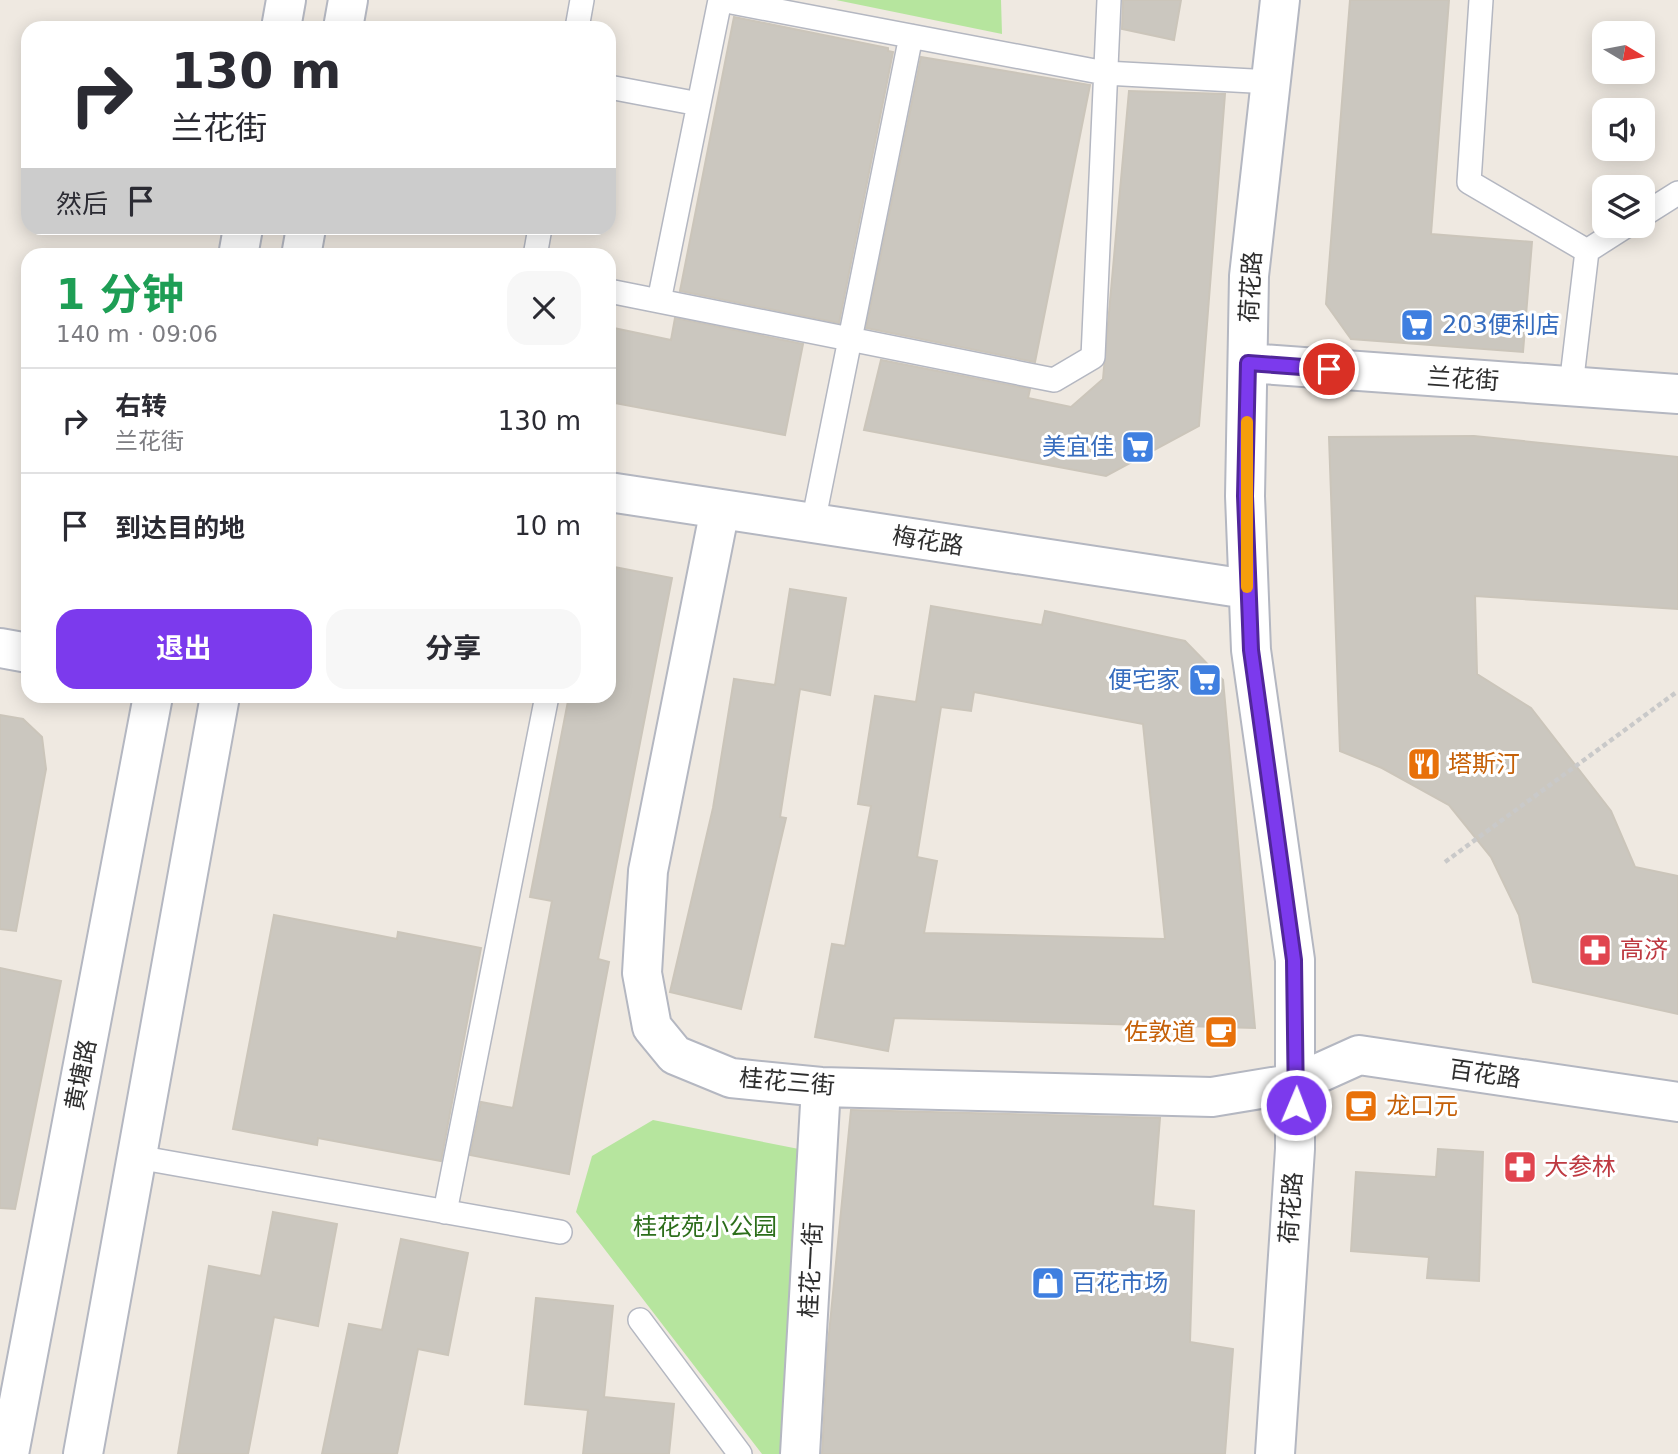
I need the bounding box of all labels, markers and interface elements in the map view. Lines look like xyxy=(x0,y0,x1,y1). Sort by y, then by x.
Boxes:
north arrow xyxy=(1592,21,1656,84)
map controls xyxy=(1592,21,1655,238)
text: 130 m xyxy=(171,43,341,100)
icon: right xyxy=(56,49,147,140)
button: sound xyxy=(1592,98,1655,161)
text: 兰花街 xyxy=(171,109,267,147)
button: layers xyxy=(1592,175,1655,238)
icon: arrive xyxy=(122,182,160,220)
text: 然后 xyxy=(56,189,108,219)
street label: 荷花路 xyxy=(1235,250,1267,324)
text: 1 分钟 xyxy=(56,270,184,319)
button: close xyxy=(507,271,581,345)
supermarket icon: 203便利店 xyxy=(1398,306,1436,344)
place label: 203便利店 xyxy=(1442,311,1560,339)
text: 140 m · 09:06 xyxy=(56,321,218,347)
pin xyxy=(1299,339,1359,399)
icon: arrive xyxy=(1310,350,1348,388)
street label: 兰花街 xyxy=(1426,363,1500,395)
text: 右转 xyxy=(115,391,167,421)
icon: right xyxy=(56,402,94,440)
text: 130 m xyxy=(498,406,581,436)
text: 兰花街 xyxy=(115,428,184,454)
supermarket icon: 美宜佳 xyxy=(1119,428,1157,466)
place label: 美宜佳 xyxy=(1042,433,1114,461)
icon: arrive xyxy=(56,507,94,545)
text: 10 m xyxy=(514,511,581,541)
text: 到达目的地 xyxy=(115,513,245,543)
street label: 梅花路 xyxy=(890,522,966,560)
button: 退出 xyxy=(56,609,312,689)
button: 分享 xyxy=(326,609,581,689)
supermarket icon: 便宅家 xyxy=(1186,661,1224,699)
place label: 便宅家 xyxy=(1108,666,1180,694)
restaurant icon: 塔斯汀 xyxy=(1405,745,1443,783)
place label: 塔斯汀 xyxy=(1448,750,1520,778)
pharmacy icon: 高济 xyxy=(1576,931,1614,969)
place label: 高济 xyxy=(1620,936,1668,964)
cafe icon: 佐敦道 xyxy=(1202,1013,1240,1051)
place label: 佐敦道 xyxy=(1124,1018,1196,1046)
street label: 黄塘路 xyxy=(60,1037,102,1113)
street label: 百花路 xyxy=(1447,1055,1523,1093)
street label: 桂花三街 xyxy=(738,1064,836,1100)
position arrow xyxy=(1259,1068,1333,1142)
cafe icon: 龙口元 xyxy=(1342,1087,1380,1125)
place label: 龙口元 xyxy=(1386,1092,1458,1120)
pharmacy icon: 大参林 xyxy=(1501,1148,1539,1186)
place label: 大参林 xyxy=(1544,1153,1616,1181)
street label: 荷花路 xyxy=(1275,1171,1307,1245)
park label: 桂花苑小公园 xyxy=(633,1213,777,1241)
street label: 桂花一街 xyxy=(795,1221,827,1319)
shop icon: 百花市场 xyxy=(1029,1264,1067,1302)
place label: 百花市场 xyxy=(1072,1269,1168,1297)

